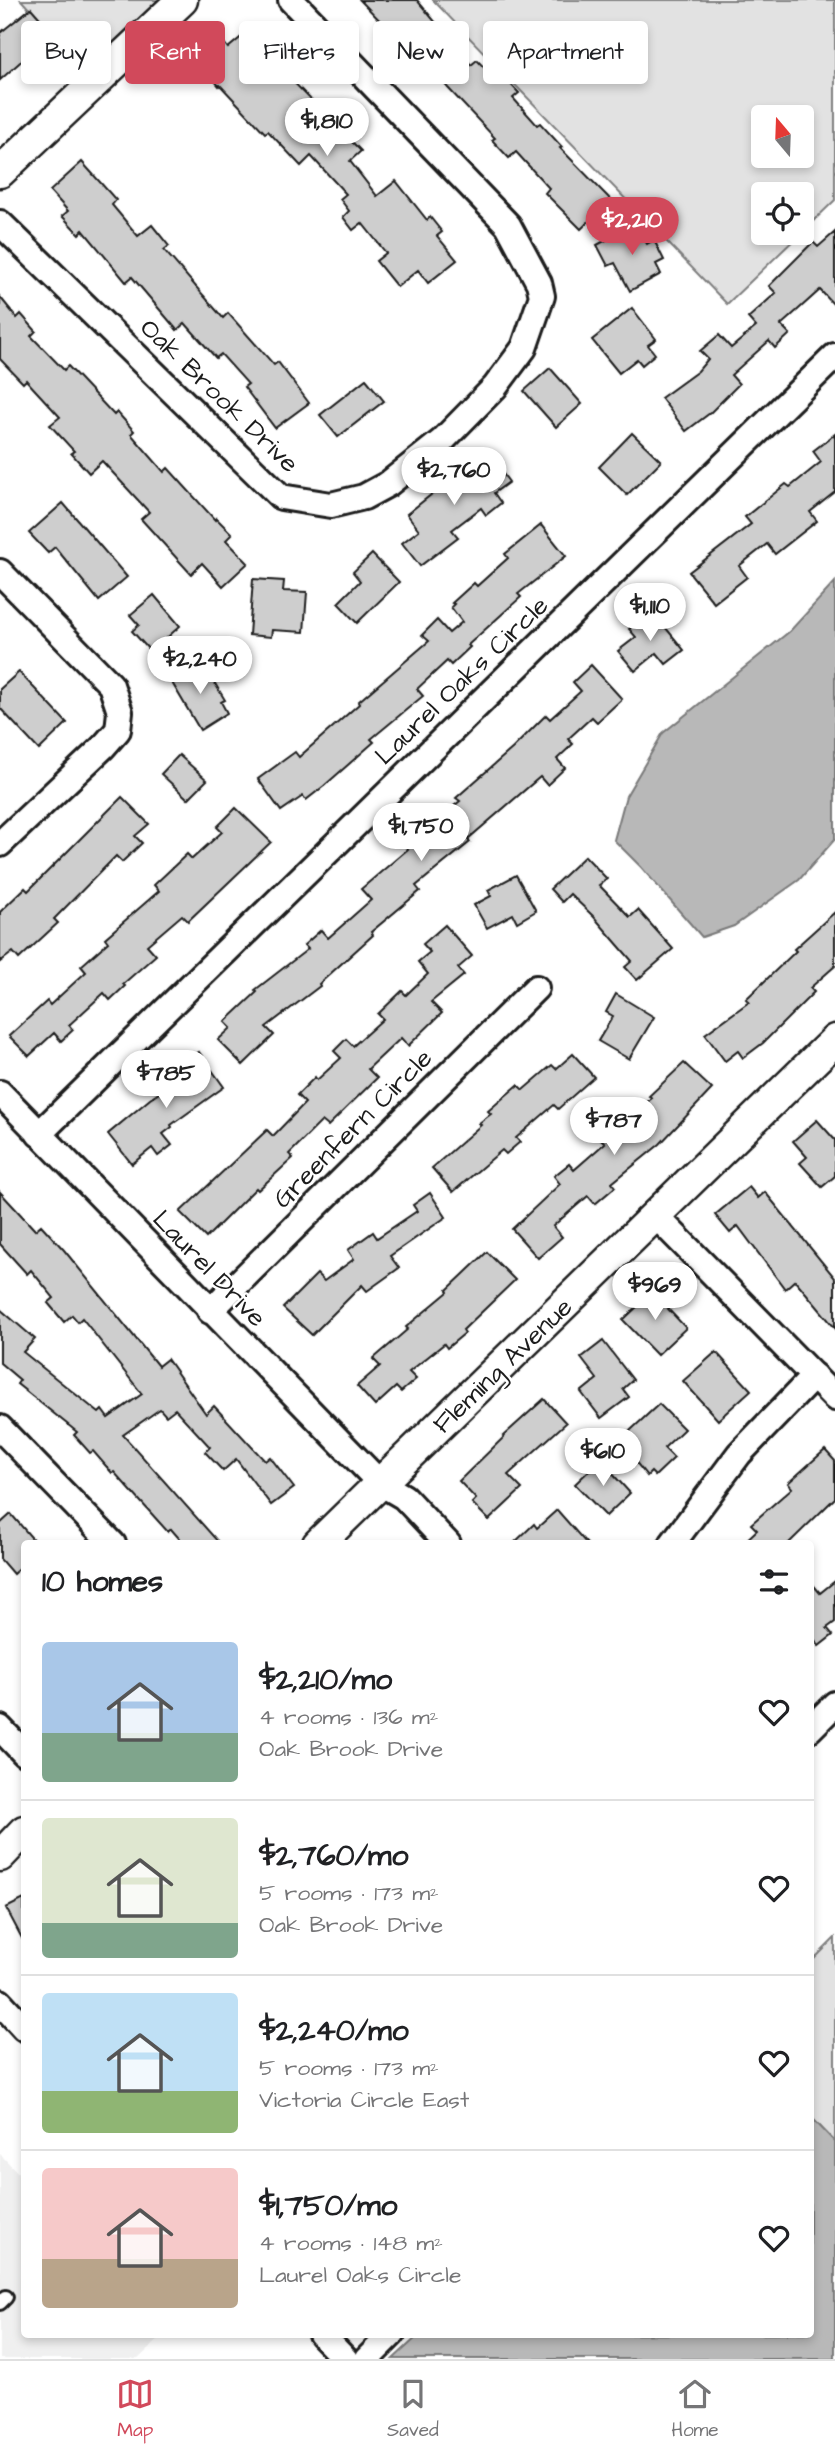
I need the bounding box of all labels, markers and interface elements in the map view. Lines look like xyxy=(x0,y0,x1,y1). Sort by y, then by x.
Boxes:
chip: Buy xyxy=(21,21,111,84)
chip: Rent xyxy=(125,21,225,84)
chip: Filters xyxy=(239,21,359,84)
chip: New xyxy=(373,21,469,84)
chip: Apartment xyxy=(483,21,648,84)
pin: $1,810 xyxy=(270,99,384,158)
text: $1,810 xyxy=(301,105,353,137)
north arrow xyxy=(751,105,814,168)
map controls xyxy=(751,105,814,245)
button: locate xyxy=(751,182,814,245)
pin: $2,210 xyxy=(575,198,689,257)
text: $2,210 xyxy=(602,204,662,236)
street label: Oak Brook Drive xyxy=(132,310,307,481)
pin: $2,760 xyxy=(397,448,511,507)
text: $2,760 xyxy=(417,454,491,486)
pin: $1,110 xyxy=(593,584,707,643)
street label: Laurel Oaks Circle xyxy=(367,588,556,773)
text: $1,110 xyxy=(630,590,670,622)
pin: $2,240 xyxy=(143,636,257,696)
text: $2,240 xyxy=(163,643,237,675)
pin: $1,750 xyxy=(364,804,478,863)
text: $1,750 xyxy=(389,810,453,842)
street label: Greenfern Circle xyxy=(265,1041,440,1216)
pin: $785 xyxy=(125,1050,207,1110)
text: $785 xyxy=(137,1057,195,1089)
pin: $787 xyxy=(573,1098,655,1157)
text: $787 xyxy=(586,1104,642,1136)
street label: Laurel Drive xyxy=(144,1202,274,1335)
pin: $969 xyxy=(614,1262,696,1322)
text: $969 xyxy=(628,1269,682,1301)
street label: Fleming Avenue xyxy=(425,1290,582,1443)
pin: $610 xyxy=(562,1428,644,1488)
text: $610 xyxy=(581,1435,625,1467)
text: 10 homes xyxy=(42,1561,163,1603)
icon: filters xyxy=(755,1563,793,1601)
text: $2,210/mo xyxy=(259,1659,392,1701)
icon: home xyxy=(98,1670,182,1754)
icon: heart xyxy=(755,1693,793,1731)
text: 4 rooms · 136 m² xyxy=(259,1701,438,1733)
text: Oak Brook Drive xyxy=(259,1733,443,1765)
text: $2,760/mo xyxy=(259,1835,408,1877)
icon: home xyxy=(98,1846,182,1930)
icon: heart xyxy=(755,1869,793,1907)
text: 5 rooms · 173 m² xyxy=(259,1877,439,1909)
text: Oak Brook Drive xyxy=(259,1909,443,1941)
text: $2,240/mo xyxy=(259,2010,409,2052)
icon: home xyxy=(98,2021,182,2105)
icon: heart xyxy=(755,2044,793,2082)
text: 5 rooms · 173 m² xyxy=(259,2052,439,2084)
text: Victoria Circle East xyxy=(259,2084,469,2116)
text: $1,750/mo xyxy=(259,2185,397,2227)
icon: home xyxy=(98,2196,182,2280)
icon: heart xyxy=(755,2219,793,2257)
text: 4 rooms · 148 m² xyxy=(259,2227,443,2259)
text: Laurel Oaks Circle xyxy=(259,2259,461,2291)
tab: Map xyxy=(116,2375,154,2444)
tab: Saved xyxy=(387,2375,439,2444)
tab: Home xyxy=(671,2375,719,2444)

